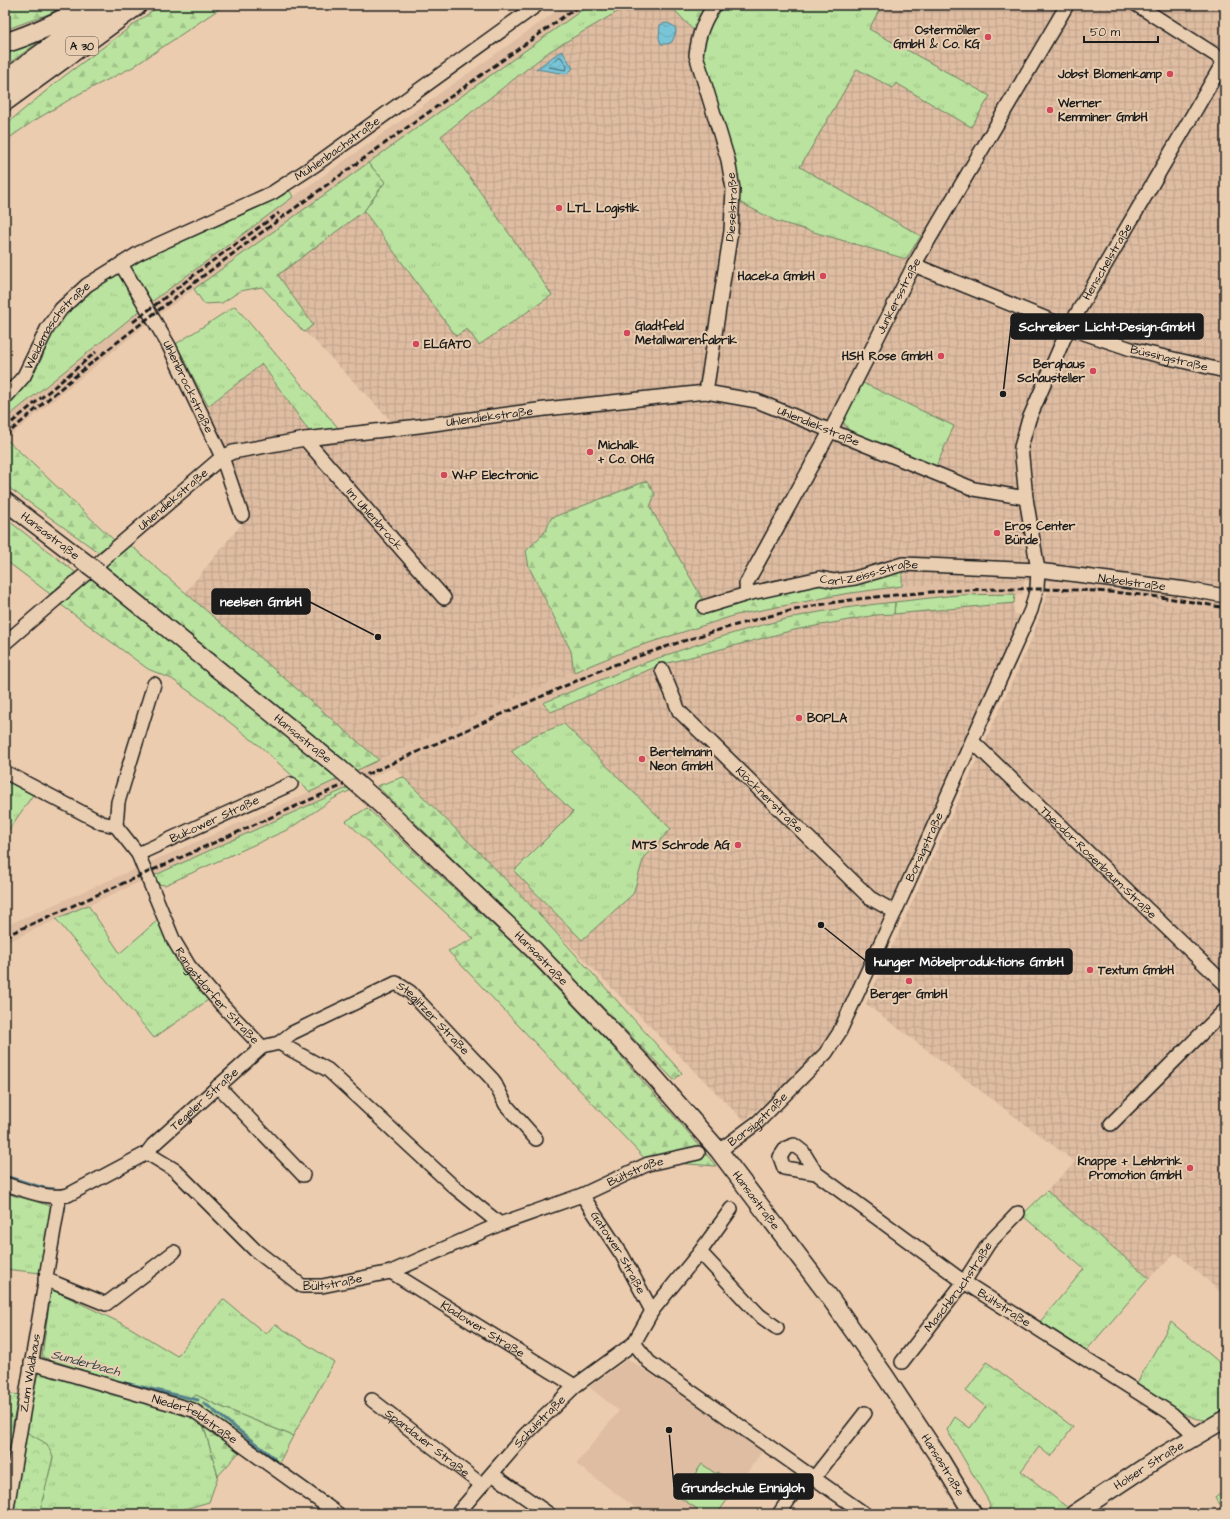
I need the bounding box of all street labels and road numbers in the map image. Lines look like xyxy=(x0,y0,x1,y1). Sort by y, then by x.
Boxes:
road number: A 30 xyxy=(66,37,98,55)
street label: Mühlenbachstraße xyxy=(291,112,384,185)
street label: Dieselstraße xyxy=(721,171,742,243)
street label: Henschelstraße xyxy=(1078,220,1137,304)
street label: Junkersstraße xyxy=(872,254,926,337)
street label: Weidemaschstraße xyxy=(20,278,95,373)
street label: Uhlenbrockstraße xyxy=(158,337,218,436)
street label: Büssingstraße xyxy=(1129,341,1210,376)
street label: Uhlendiekstraße xyxy=(775,402,863,451)
street label: Uhlendiekstraße xyxy=(445,403,535,431)
street label: Uhlendiekstraße xyxy=(134,464,212,535)
street label: Im Uhlenbrock xyxy=(342,484,407,555)
street label: Hansastraße xyxy=(17,508,83,564)
street label: Carl-Zeiss-Straße xyxy=(818,556,919,590)
street label: Nobelstraße xyxy=(1097,570,1167,595)
street label: Hansastraße xyxy=(270,710,336,768)
street label: Klöcknerstraße xyxy=(732,763,807,837)
street label: Bukower Straße xyxy=(167,791,263,847)
street label: Theodor-Rosenbaum-Straße xyxy=(1036,803,1161,923)
street label: Borsigstraße xyxy=(902,809,948,885)
street label: Hansastraße xyxy=(510,928,572,990)
street label: Rangstdorfer Straße xyxy=(171,944,263,1048)
street label: Steglitzer Straße xyxy=(393,977,474,1059)
street label: Tegeler Straße xyxy=(166,1064,243,1135)
street label: Borsigstraße xyxy=(724,1088,792,1151)
street label: Bültstraße xyxy=(604,1153,666,1191)
street label: Hansastraße xyxy=(728,1167,784,1234)
street label: Gatower Straße xyxy=(586,1208,650,1298)
street label: Maschbruchstraße xyxy=(920,1238,997,1336)
street label: Bültstraße xyxy=(303,1270,364,1295)
street label: Bültstraße xyxy=(974,1285,1034,1331)
street label: Kladower Straße xyxy=(437,1297,528,1362)
street label: Zum Waldhaus xyxy=(15,1333,45,1414)
street label: Niederfeldstraße xyxy=(150,1390,241,1449)
street label: Schulstraße xyxy=(510,1391,570,1452)
street label: Spandauer Straße xyxy=(381,1405,473,1482)
street label: Hansastraße xyxy=(917,1431,969,1500)
street label: Holser Straße xyxy=(1110,1437,1187,1494)

